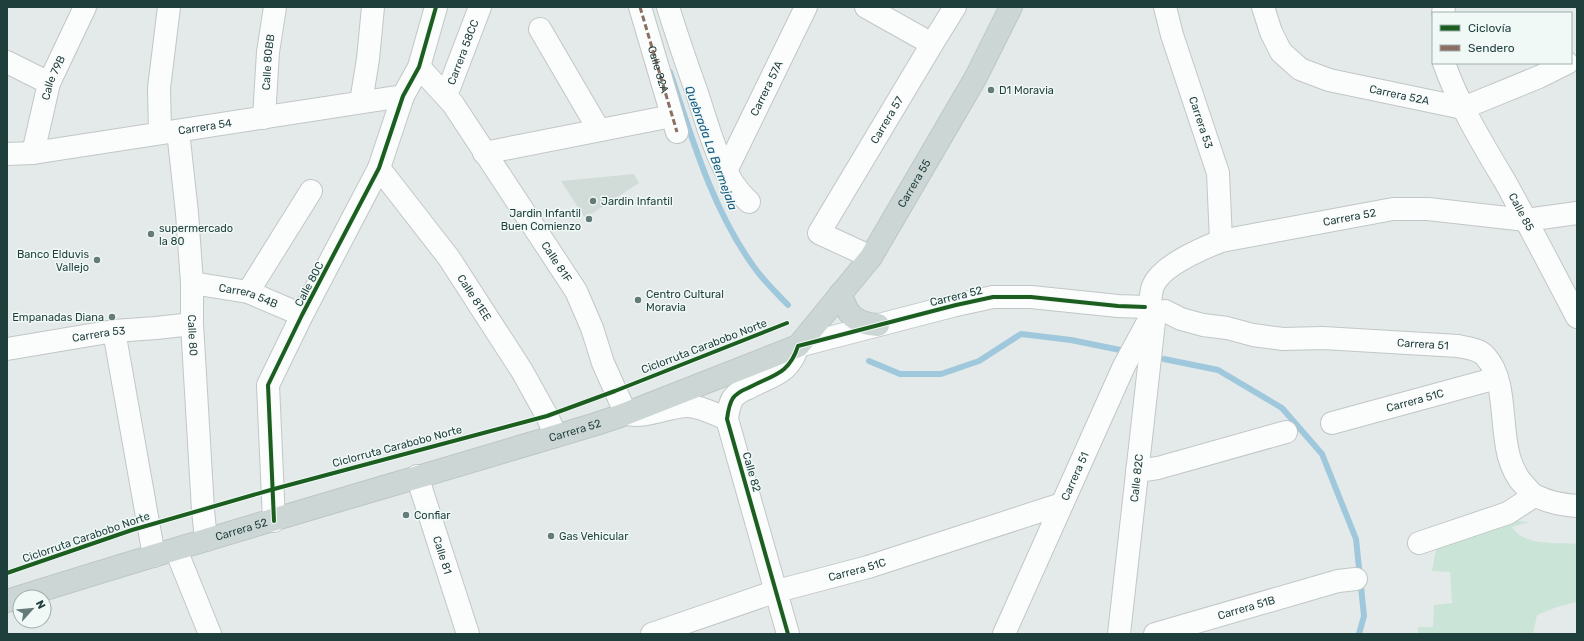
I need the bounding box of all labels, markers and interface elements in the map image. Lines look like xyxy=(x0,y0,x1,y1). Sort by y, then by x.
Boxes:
legend xyxy=(1432,12,1572,64)
street label: Carrera 58CC xyxy=(445,18,482,87)
text: Ciclovía xyxy=(1468,21,1511,35)
street label: Calle 80BB xyxy=(260,33,278,91)
text: Sendero xyxy=(1468,41,1515,55)
street label: Calle 82A xyxy=(645,44,671,95)
street label: Calle 79B xyxy=(39,54,68,102)
street label: Carrera 57A xyxy=(748,58,786,118)
street label: Carrera 52A xyxy=(1368,83,1431,108)
water label: Quebrada La Bermejala xyxy=(682,84,740,212)
place label: D1 Moravia xyxy=(999,84,1054,97)
marker: D1 Moravia xyxy=(986,85,996,95)
street label: Carrera 57 xyxy=(868,94,906,146)
street label: Carrera 53 xyxy=(1186,95,1215,151)
street label: Carrera 54 xyxy=(177,116,233,138)
street label: Carrera 55 xyxy=(895,157,934,210)
street label: Calle 85 xyxy=(1506,191,1537,234)
place label: Jardin Infantil xyxy=(601,195,673,208)
marker: Jardin Infantil xyxy=(588,196,598,206)
street label: Carrera 52 xyxy=(1322,206,1377,229)
place label: Jardin Infantil Buen Comienzo xyxy=(501,207,581,233)
marker: Jardin Infantil Buen Comienzo xyxy=(584,214,594,224)
place label: supermercado la 80 xyxy=(159,222,233,248)
marker: supermercado la 80 xyxy=(146,229,156,239)
street label: Calle 81F xyxy=(538,239,574,285)
place label: Banco Elduvis Vallejo xyxy=(17,248,89,274)
marker: Banco Elduvis Vallejo xyxy=(92,255,102,265)
street label: Calle 80C xyxy=(292,260,327,309)
street label: Calle 81EE xyxy=(454,272,494,324)
street label: Carrera 54B xyxy=(218,281,280,311)
street label: Carrera 52 xyxy=(929,284,984,309)
place label: Centro Cultural Moravia xyxy=(646,288,724,314)
marker: Centro Cultural Moravia xyxy=(633,295,643,305)
place label: Empanadas Diana xyxy=(12,311,104,324)
marker: Empanadas Diana xyxy=(107,312,117,322)
street label: Calle 80 xyxy=(185,315,200,357)
street label: Ciclorruta Carabobo Norte xyxy=(639,316,769,376)
street label: Carrera 53 xyxy=(71,324,126,345)
street label: Carrera 51 xyxy=(1396,336,1449,352)
street label: Carrera 51C xyxy=(1385,387,1445,415)
street label: Carrera 52 xyxy=(547,417,603,445)
street label: Ciclorruta Carabobo Norte xyxy=(331,423,463,470)
street label: Carrera 51 xyxy=(1059,450,1092,503)
street label: Calle 82 xyxy=(740,451,763,494)
street label: Calle 82C xyxy=(1128,453,1146,503)
place label: Confiar xyxy=(414,509,451,522)
street label: Ciclorruta Carabobo Norte xyxy=(21,510,151,565)
marker: Confiar xyxy=(401,510,411,520)
street label: Carrera 52 xyxy=(214,516,269,544)
place label: Gas Vehicular xyxy=(559,530,629,543)
marker: Gas Vehicular xyxy=(546,531,556,541)
street label: Calle 81 xyxy=(430,534,454,576)
street label: Carrera 51C xyxy=(827,556,888,584)
north arrow xyxy=(12,589,52,629)
street label: Carrera 51B xyxy=(1216,594,1277,623)
text: N xyxy=(33,598,48,611)

